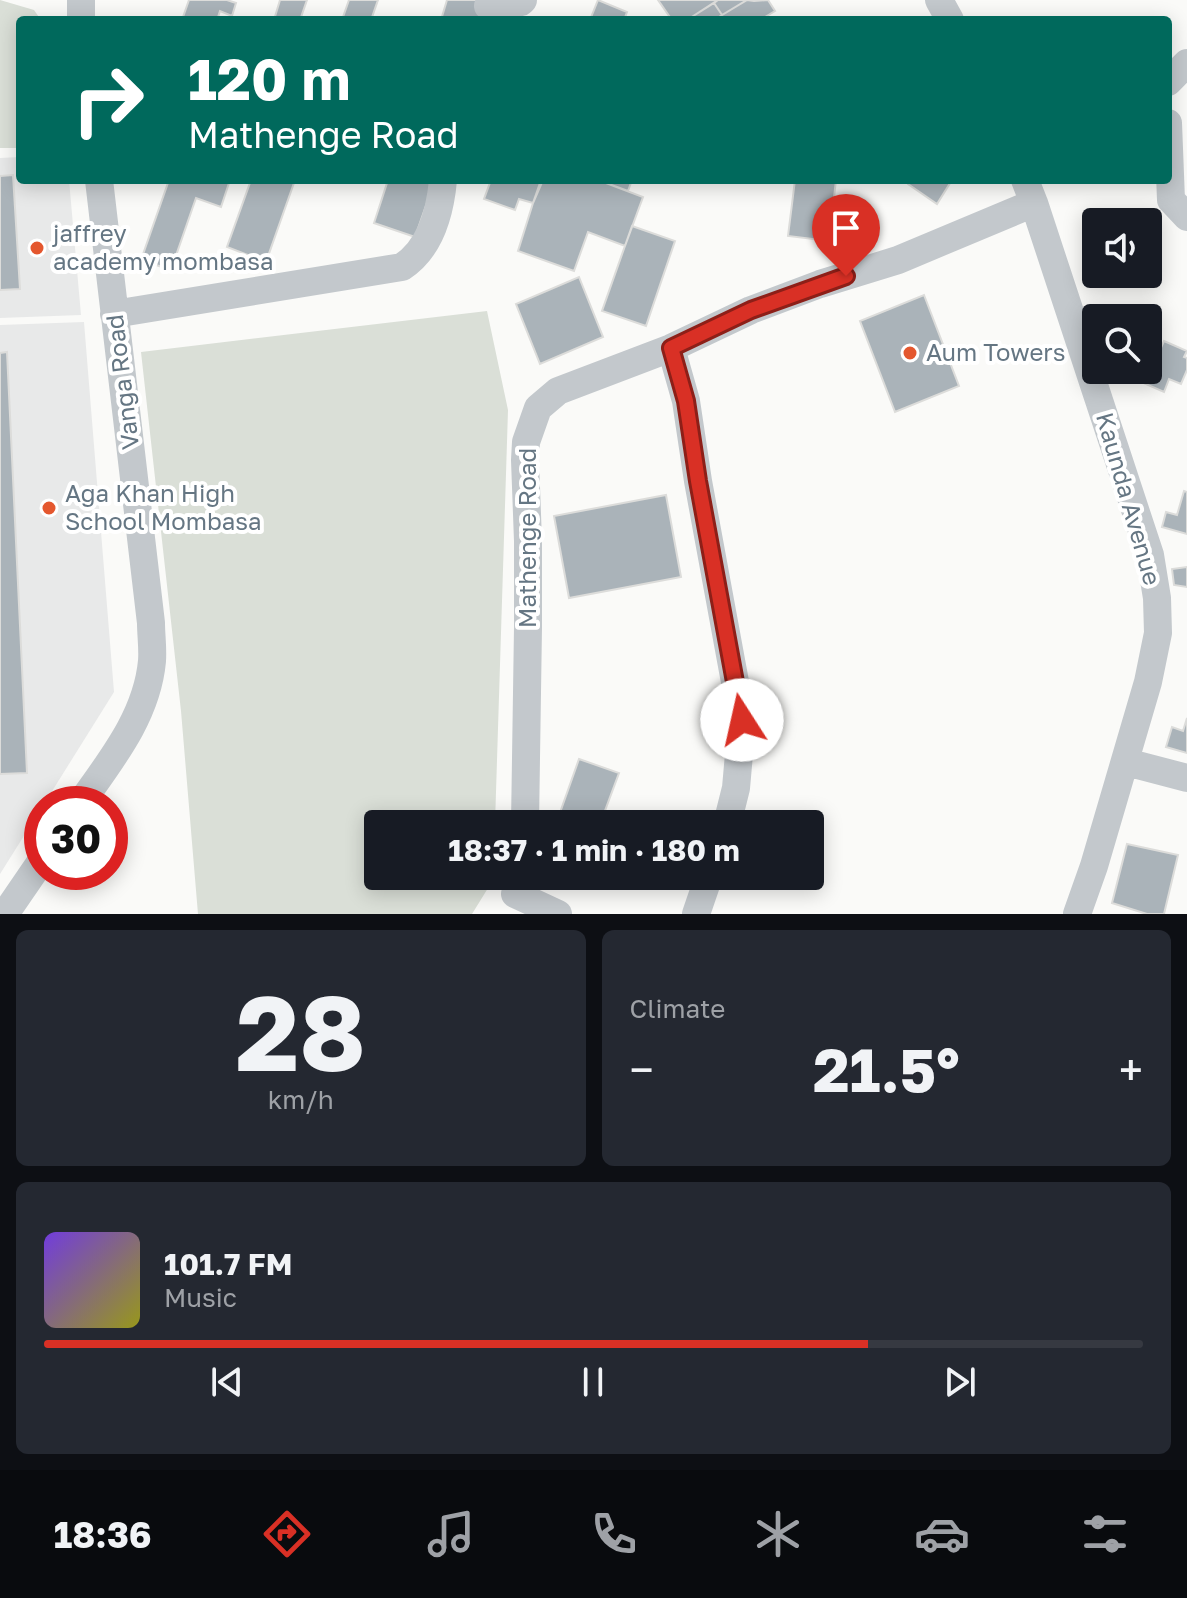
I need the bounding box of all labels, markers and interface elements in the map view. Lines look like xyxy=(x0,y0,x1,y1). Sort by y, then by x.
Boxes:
text: 120 m xyxy=(188,45,350,112)
icon: right xyxy=(56,48,160,152)
text: Mathenge Road xyxy=(188,113,459,156)
pin xyxy=(812,194,880,276)
icon: arrive xyxy=(824,206,868,250)
map controls xyxy=(1082,208,1162,384)
button: sound xyxy=(1082,208,1162,288)
place label: jaffrey academy mombasa xyxy=(52,218,274,275)
marker: jaffrey academy mombasa xyxy=(28,239,46,257)
button: search xyxy=(1082,304,1162,384)
street label: Vanga Road xyxy=(99,313,144,451)
place label: Aum Towers xyxy=(926,337,1065,366)
marker: Aum Towers xyxy=(901,344,919,362)
street label: Kaunda Avenue xyxy=(1091,409,1168,588)
street label: Mathenge Road xyxy=(512,448,541,628)
place label: Aga Khan High School Mombasa xyxy=(65,478,262,535)
marker: Aga Khan High School Mombasa xyxy=(40,499,58,517)
position arrow xyxy=(700,678,784,762)
speed limit sign: 30 xyxy=(24,786,128,890)
text: 18:37 · 1 min · 180 m xyxy=(448,832,740,868)
text: 28 xyxy=(236,969,366,1094)
text: Climate xyxy=(630,993,725,1024)
text: 21.5° xyxy=(813,1033,960,1105)
text: − xyxy=(630,1043,654,1096)
text: + xyxy=(1119,1043,1143,1096)
text: km/h xyxy=(268,1084,334,1115)
text: 101.7 FM xyxy=(164,1246,292,1282)
text: Music xyxy=(164,1282,237,1313)
icon: previous xyxy=(205,1360,249,1404)
icon: pause xyxy=(571,1360,615,1404)
icon: next xyxy=(938,1360,982,1404)
icon: directions xyxy=(259,1506,315,1562)
icon: music xyxy=(423,1506,479,1562)
icon: phone xyxy=(586,1506,642,1562)
icon: climate xyxy=(750,1506,806,1562)
icon: car xyxy=(914,1506,970,1562)
icon: filters xyxy=(1077,1506,1133,1562)
text: 18:36 xyxy=(54,1513,152,1556)

